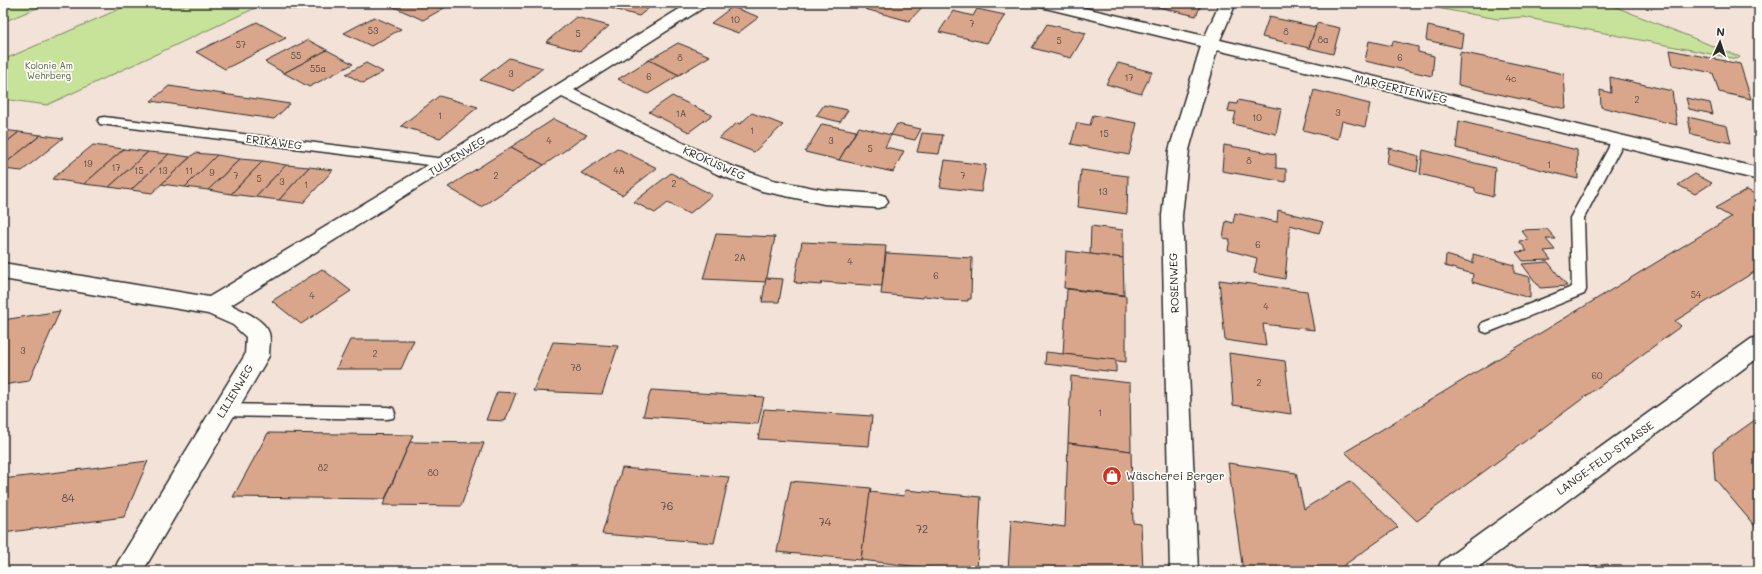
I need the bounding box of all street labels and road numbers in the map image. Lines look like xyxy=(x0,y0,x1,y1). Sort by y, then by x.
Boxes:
street label: MARGERITENWEG xyxy=(1353,71,1449,106)
street label: ERIKAWEG xyxy=(245,131,303,152)
street label: TULPENWEG xyxy=(425,132,488,179)
street label: KROKUSWEG xyxy=(681,142,748,183)
street label: ROSENWEG xyxy=(1165,253,1182,314)
street label: LILIENWEG xyxy=(213,361,256,420)
street label: LANGE-FELD-STRASSE xyxy=(1553,417,1656,498)

